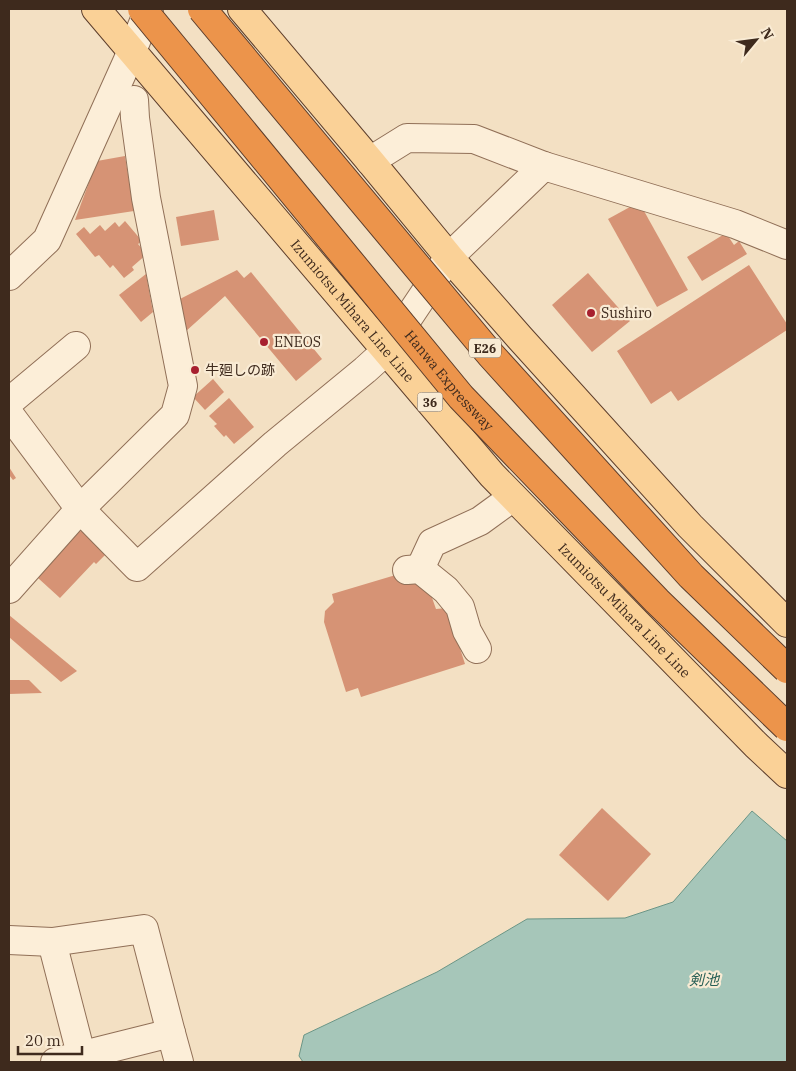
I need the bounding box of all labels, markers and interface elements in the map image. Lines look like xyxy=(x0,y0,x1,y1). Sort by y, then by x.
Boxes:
north arrow xyxy=(731,15,781,65)
text: N xyxy=(757,24,778,43)
street label: Izumiotsu Mihara Line Line xyxy=(287,236,418,386)
place label: Sushiro xyxy=(601,304,652,322)
marker: Sushiro xyxy=(585,307,597,319)
street label: Hanwa Expressway xyxy=(401,326,498,435)
place label: ENEOS xyxy=(274,333,321,351)
marker: ENEOS xyxy=(258,336,270,348)
road number: E26 xyxy=(469,338,501,358)
place label: 牛廻しの跡 xyxy=(205,361,275,379)
marker: 牛廻しの跡 xyxy=(189,364,201,376)
road number: 36 xyxy=(418,392,442,412)
street label: Izumiotsu Mihara Line Line xyxy=(554,539,694,682)
water label: 剣池 xyxy=(689,970,721,989)
scale bar xyxy=(18,1024,81,1056)
text: 20 m xyxy=(25,1031,61,1050)

